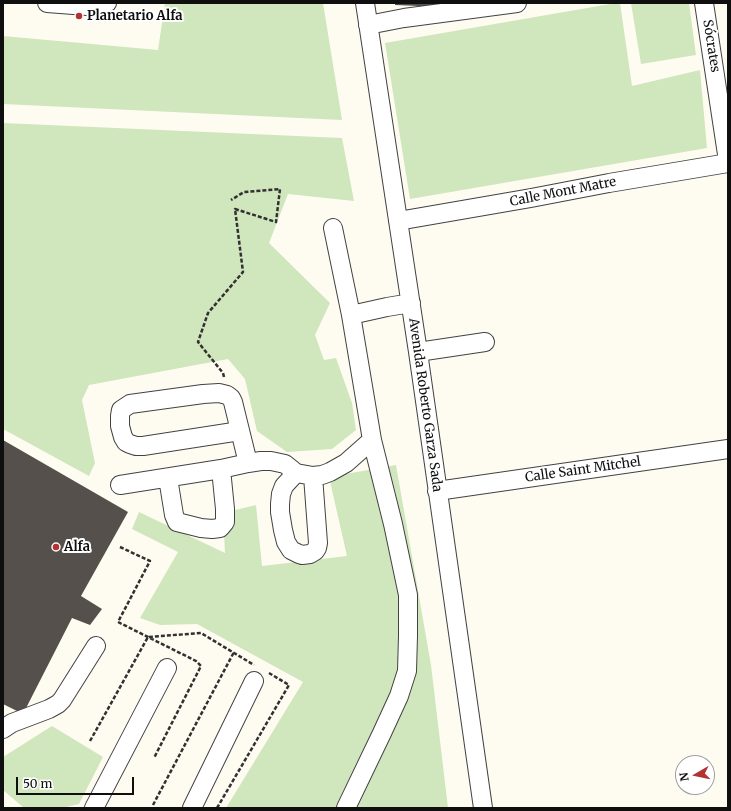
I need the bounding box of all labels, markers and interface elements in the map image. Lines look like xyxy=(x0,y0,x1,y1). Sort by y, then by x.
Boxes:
place label: Planetario Alfa xyxy=(87,8,183,24)
marker: Planetario Alfa xyxy=(74,11,84,21)
street label: Sócrates xyxy=(699,19,723,73)
street label: Calle Mont Matre xyxy=(509,174,617,210)
street label: Avenida Roberto Garza Sada xyxy=(405,317,445,493)
street label: Calle Saint Mitchel xyxy=(524,454,642,486)
place label: Alfa xyxy=(64,539,90,555)
marker: Alfa xyxy=(51,542,61,552)
north arrow xyxy=(675,755,715,795)
scale bar xyxy=(18,769,136,795)
text: N xyxy=(677,771,692,782)
text: 50 m xyxy=(23,776,52,791)

